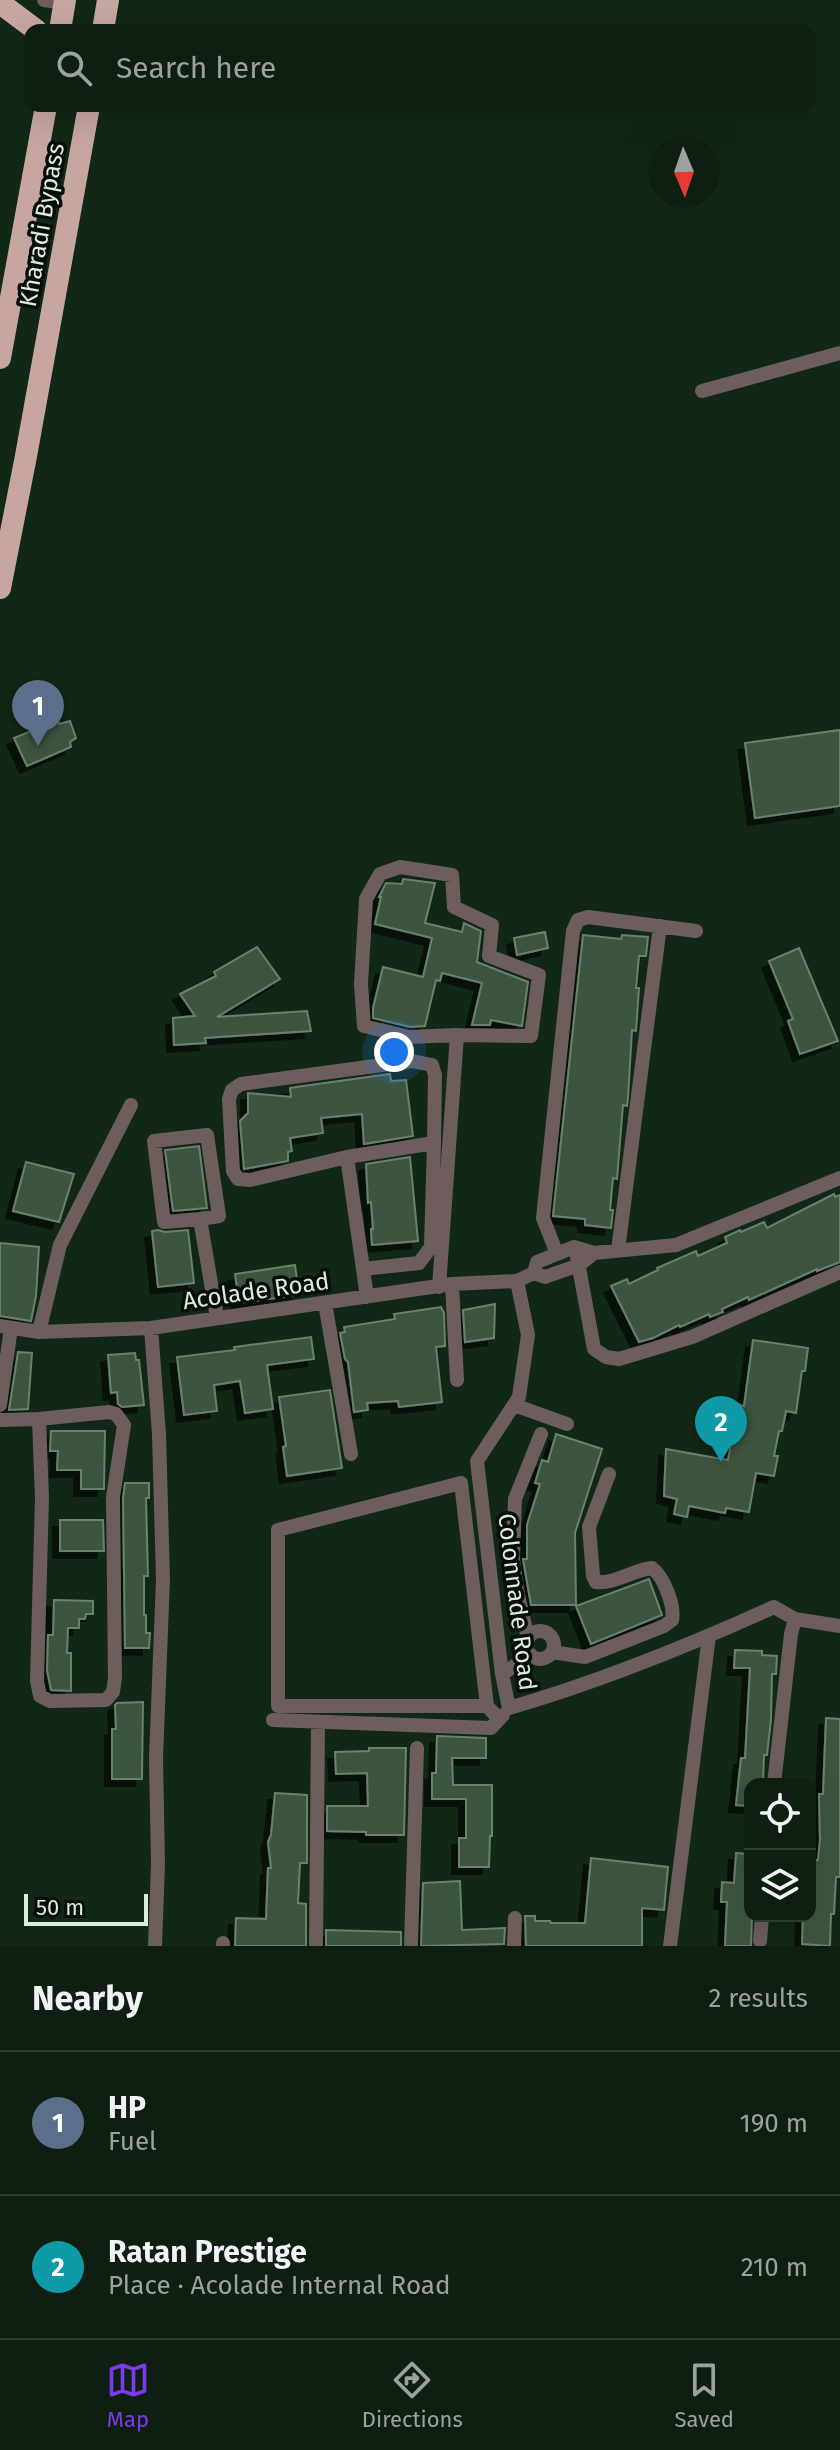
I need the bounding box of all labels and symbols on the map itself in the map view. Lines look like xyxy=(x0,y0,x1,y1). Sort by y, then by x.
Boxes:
north arrow xyxy=(648,136,720,208)
street label: Kharadi Bypass xyxy=(14,141,70,309)
pin: 1 xyxy=(12,680,64,746)
your location xyxy=(374,1032,414,1072)
street label: Acolade Road xyxy=(181,1267,331,1315)
pin: 2 xyxy=(695,1396,747,1462)
street label: Colonnade Road xyxy=(492,1512,542,1692)
scale bar xyxy=(24,1890,148,1926)

